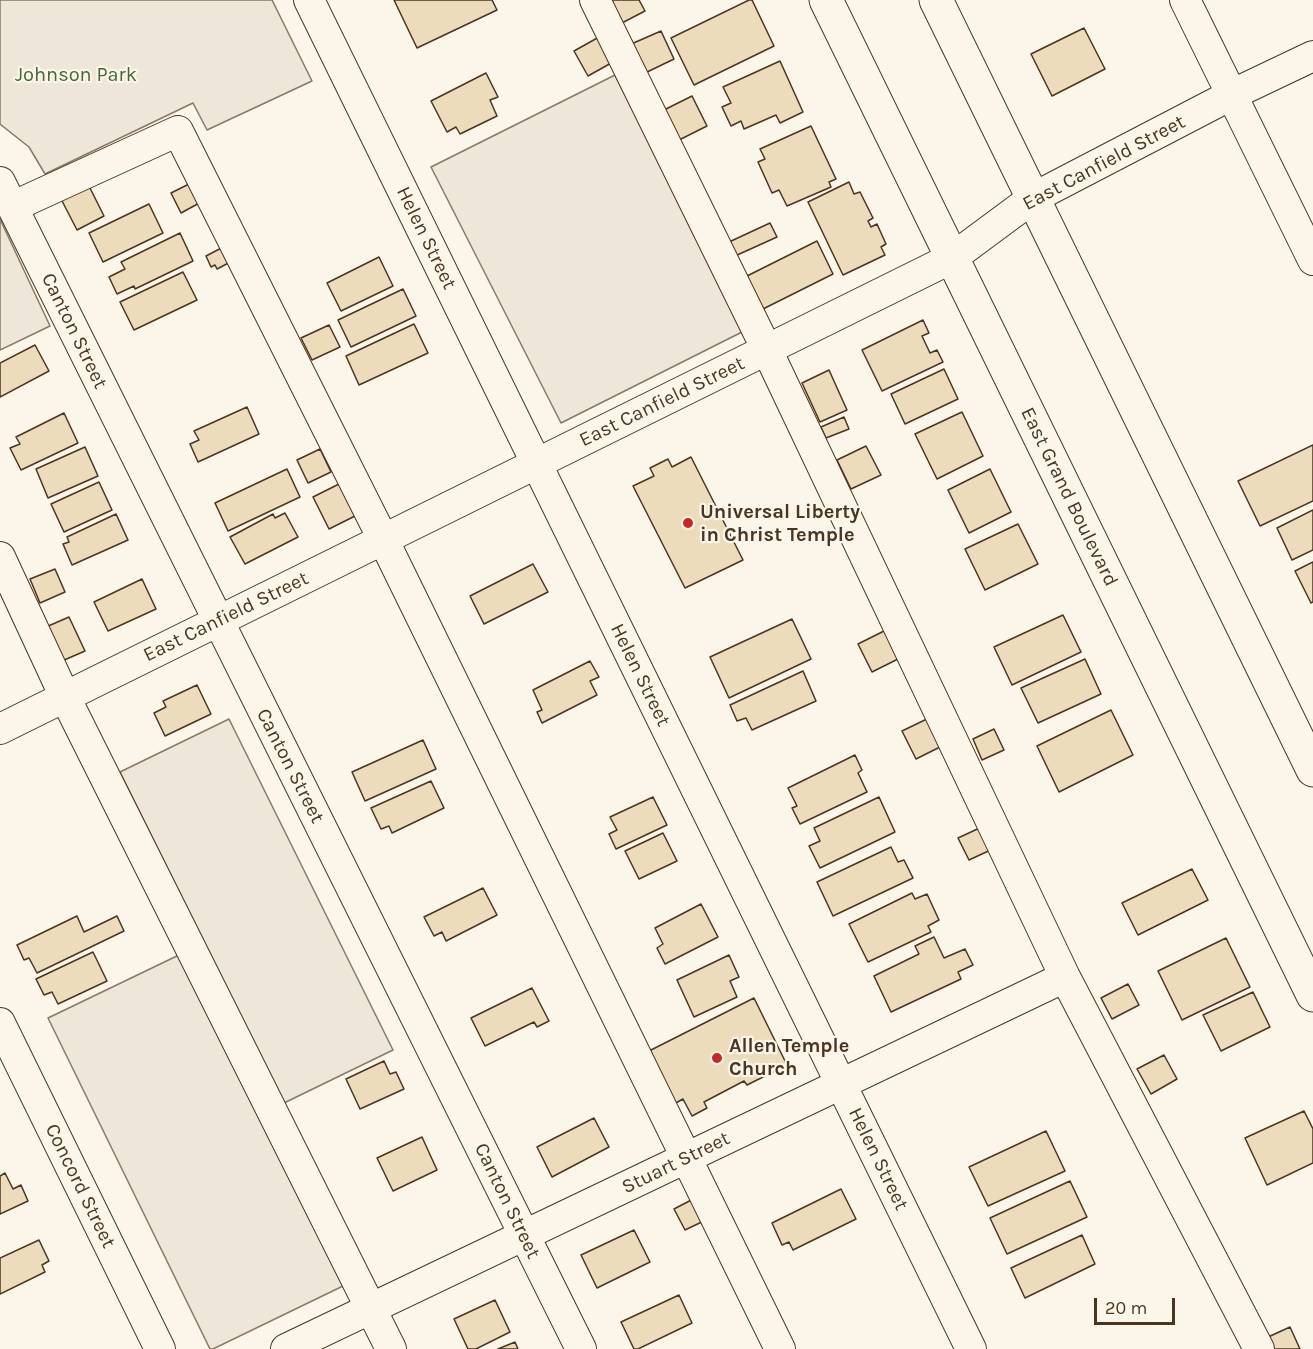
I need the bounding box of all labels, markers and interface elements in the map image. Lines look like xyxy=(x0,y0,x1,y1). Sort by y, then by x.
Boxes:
park label: Johnson Park xyxy=(15,63,137,87)
street label: East Canfield Street xyxy=(1019,110,1189,216)
street label: Helen Street xyxy=(391,183,461,293)
street label: Canton Street xyxy=(36,269,112,393)
street label: East Canfield Street xyxy=(576,352,748,452)
street label: East Grand Boulevard xyxy=(1015,404,1123,590)
place label: Universal Liberty in Christ Temple xyxy=(700,500,860,547)
marker: Universal Liberty in Christ Temple xyxy=(681,516,695,530)
street label: East Canfield Street xyxy=(140,567,312,667)
street label: Helen Street xyxy=(605,620,675,730)
street label: Canton Street xyxy=(251,705,329,827)
place label: Allen Temple Church xyxy=(729,1034,849,1081)
marker: Allen Temple Church xyxy=(710,1051,724,1065)
street label: Helen Street xyxy=(843,1104,913,1214)
street label: Concord Street xyxy=(40,1120,120,1252)
street label: Stuart Street xyxy=(618,1127,734,1199)
street label: Canton Street xyxy=(469,1139,545,1263)
scale bar xyxy=(1097,1286,1178,1324)
text: 20 m xyxy=(1105,1297,1147,1319)

